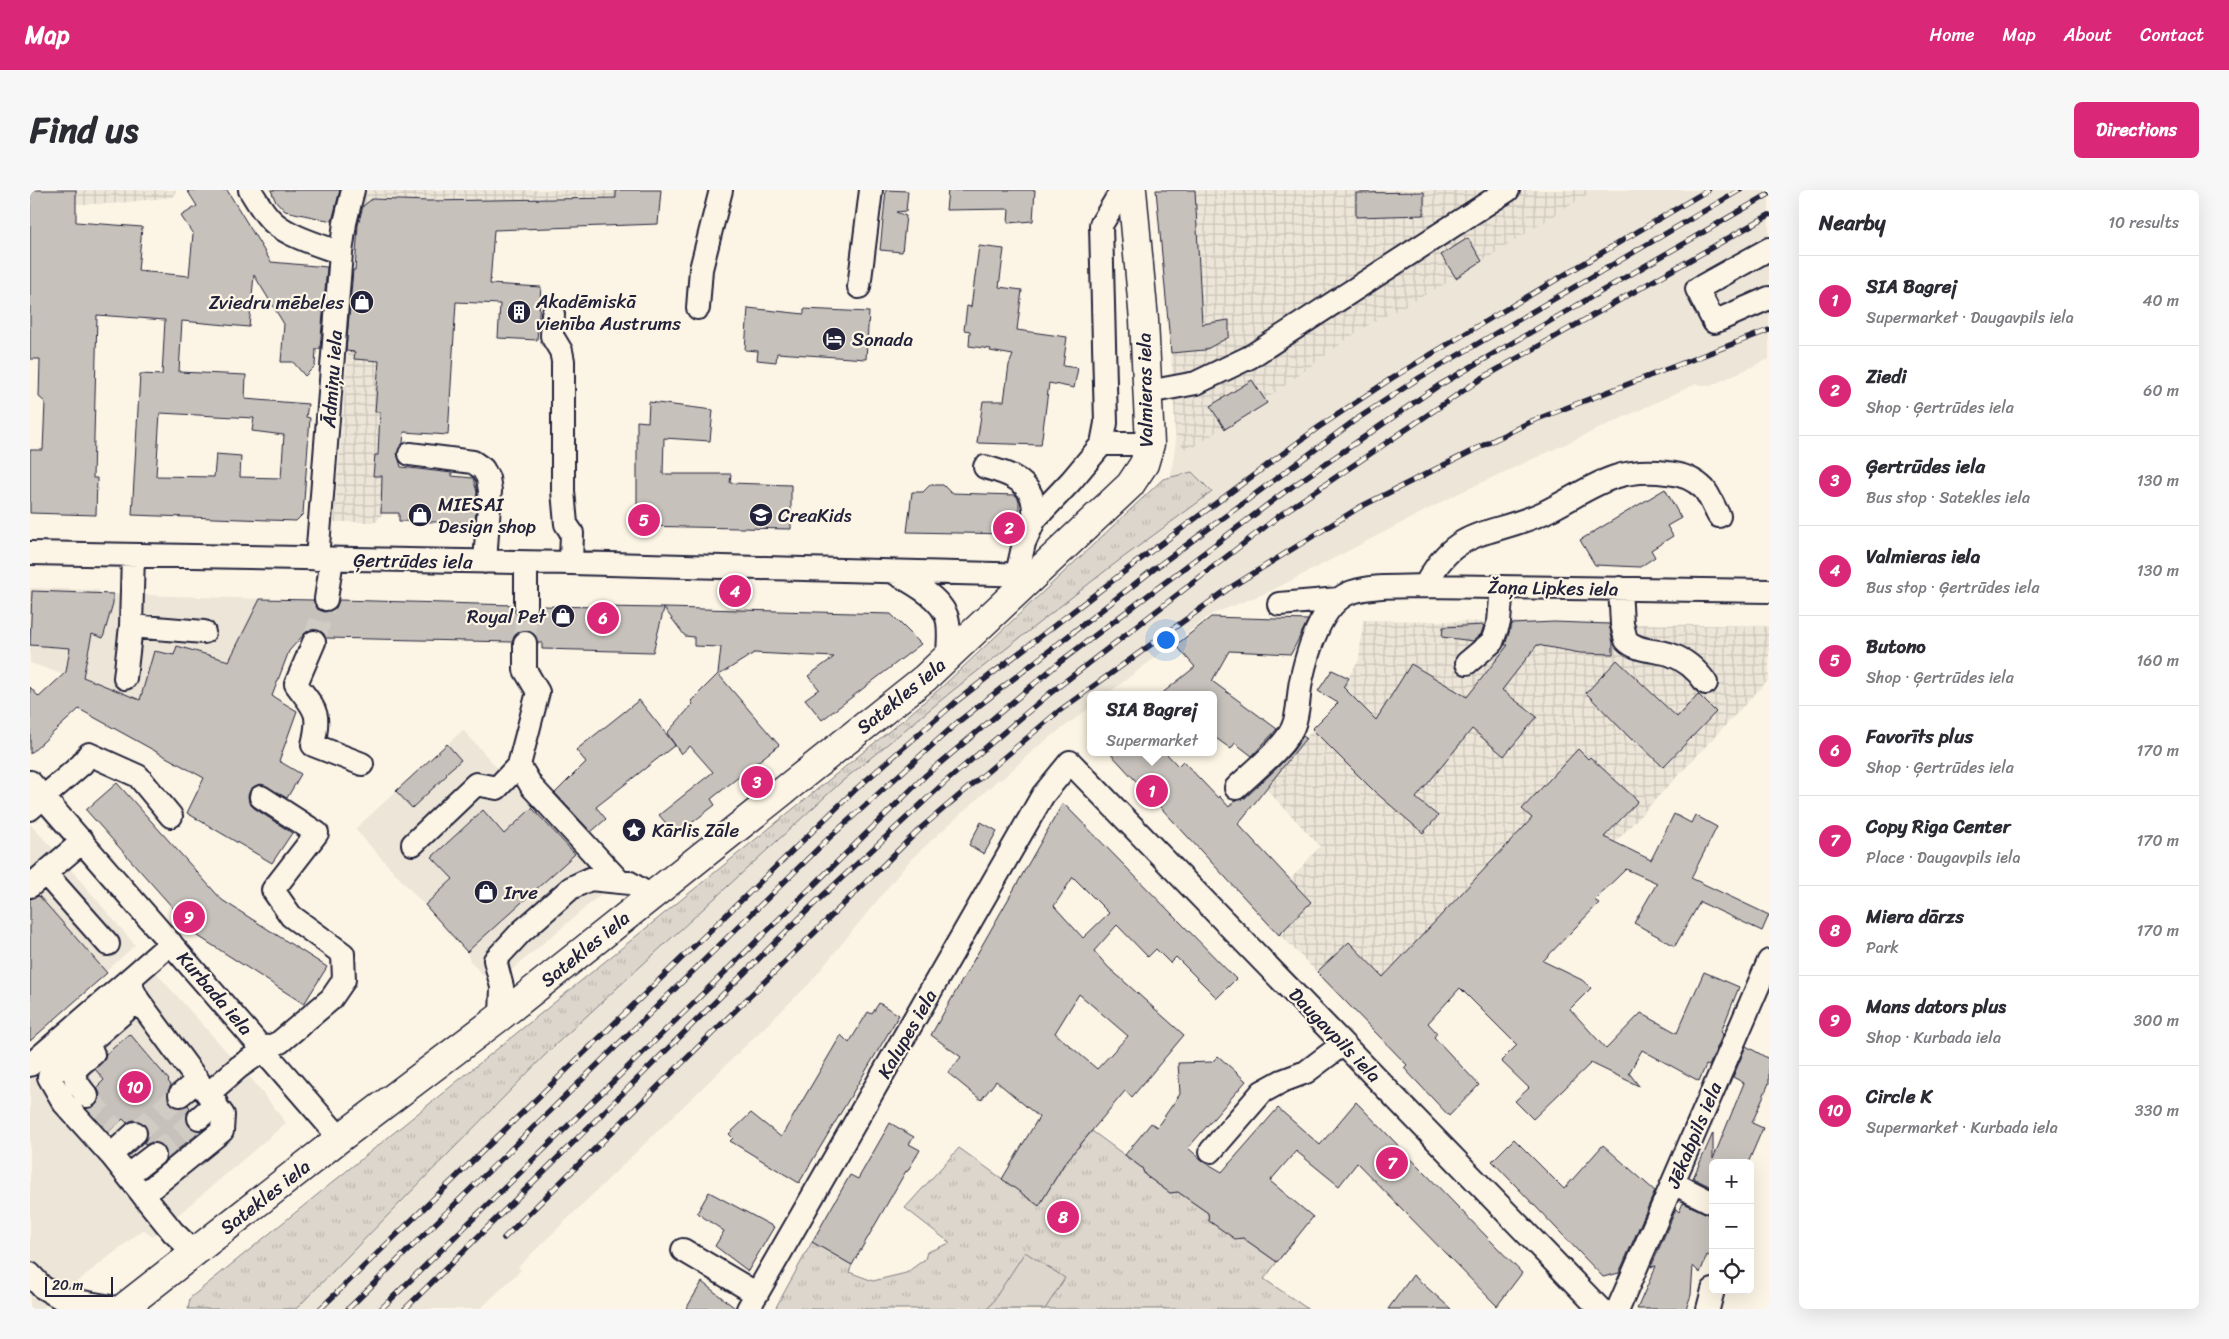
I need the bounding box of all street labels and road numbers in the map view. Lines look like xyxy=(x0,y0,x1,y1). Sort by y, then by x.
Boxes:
street label: Ādmiņu iela xyxy=(312,329,352,430)
street label: Valmieras iela xyxy=(1127,332,1162,447)
street label: Ģertrūdes iela xyxy=(353,543,473,579)
street label: Žaņa Lipkes iela xyxy=(1487,570,1619,606)
street label: Satekles iela xyxy=(849,649,954,743)
street label: Satekles iela xyxy=(533,902,638,996)
street label: Kurbada iela xyxy=(169,943,262,1043)
street label: Daugavpils iela xyxy=(1280,979,1390,1091)
street label: Kalupes iela xyxy=(868,983,946,1085)
street label: Jēkabpils iela xyxy=(1656,1076,1731,1194)
street label: Satekles iela xyxy=(212,1151,318,1243)

